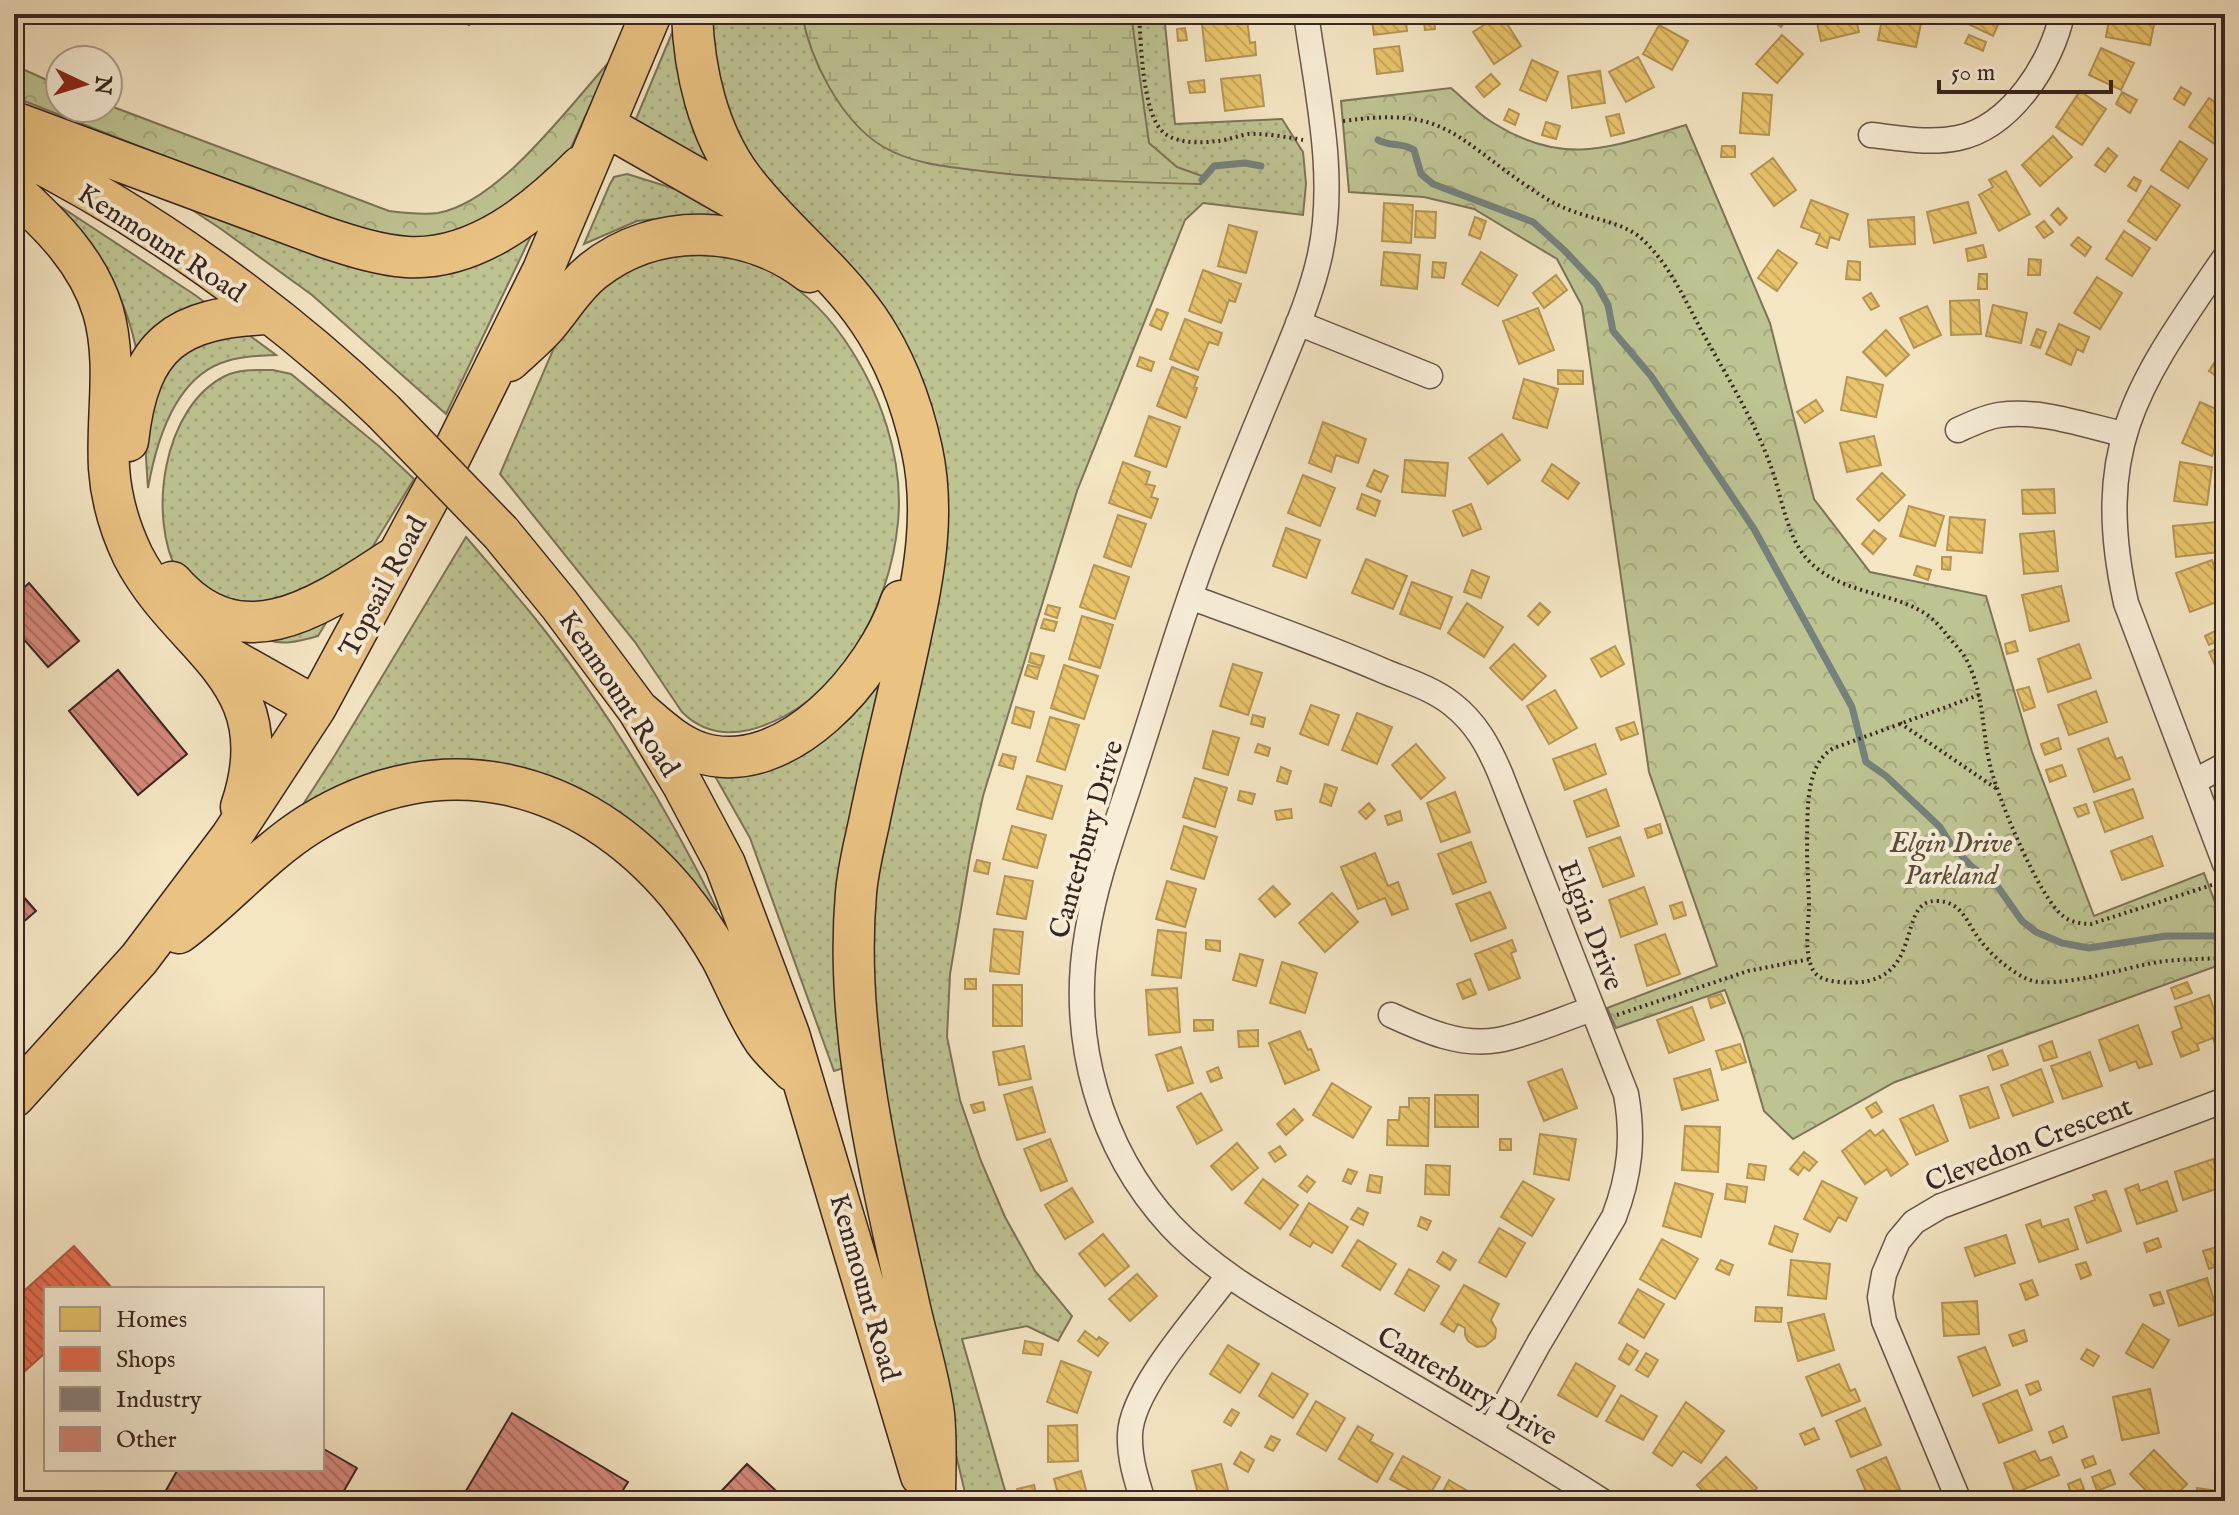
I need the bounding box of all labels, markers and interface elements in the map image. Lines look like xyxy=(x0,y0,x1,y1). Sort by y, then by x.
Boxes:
north arrow xyxy=(44,44,124,124)
scale bar xyxy=(1939,44,2111,94)
text: 50 m xyxy=(1951,58,1995,89)
text: N xyxy=(87,74,117,96)
street label: Kenmount Road xyxy=(70,177,251,311)
street label: Topsail Road xyxy=(332,511,436,664)
street label: Kenmount Road xyxy=(549,605,686,784)
street label: Canterbury Drive xyxy=(1042,736,1132,943)
park label: Elgin Drive Parkland xyxy=(1889,827,2013,894)
street label: Elgin Drive xyxy=(1549,856,1630,996)
street label: Clevedon Crescent xyxy=(1921,1090,2138,1201)
street label: Kenmount Road xyxy=(820,1190,907,1385)
legend xyxy=(44,1287,324,1471)
text: Homes xyxy=(116,1305,187,1336)
street label: Canterbury Drive xyxy=(1370,1319,1563,1455)
text: Shops xyxy=(116,1345,175,1376)
text: Industry xyxy=(116,1385,202,1416)
text: Other xyxy=(116,1425,177,1456)

